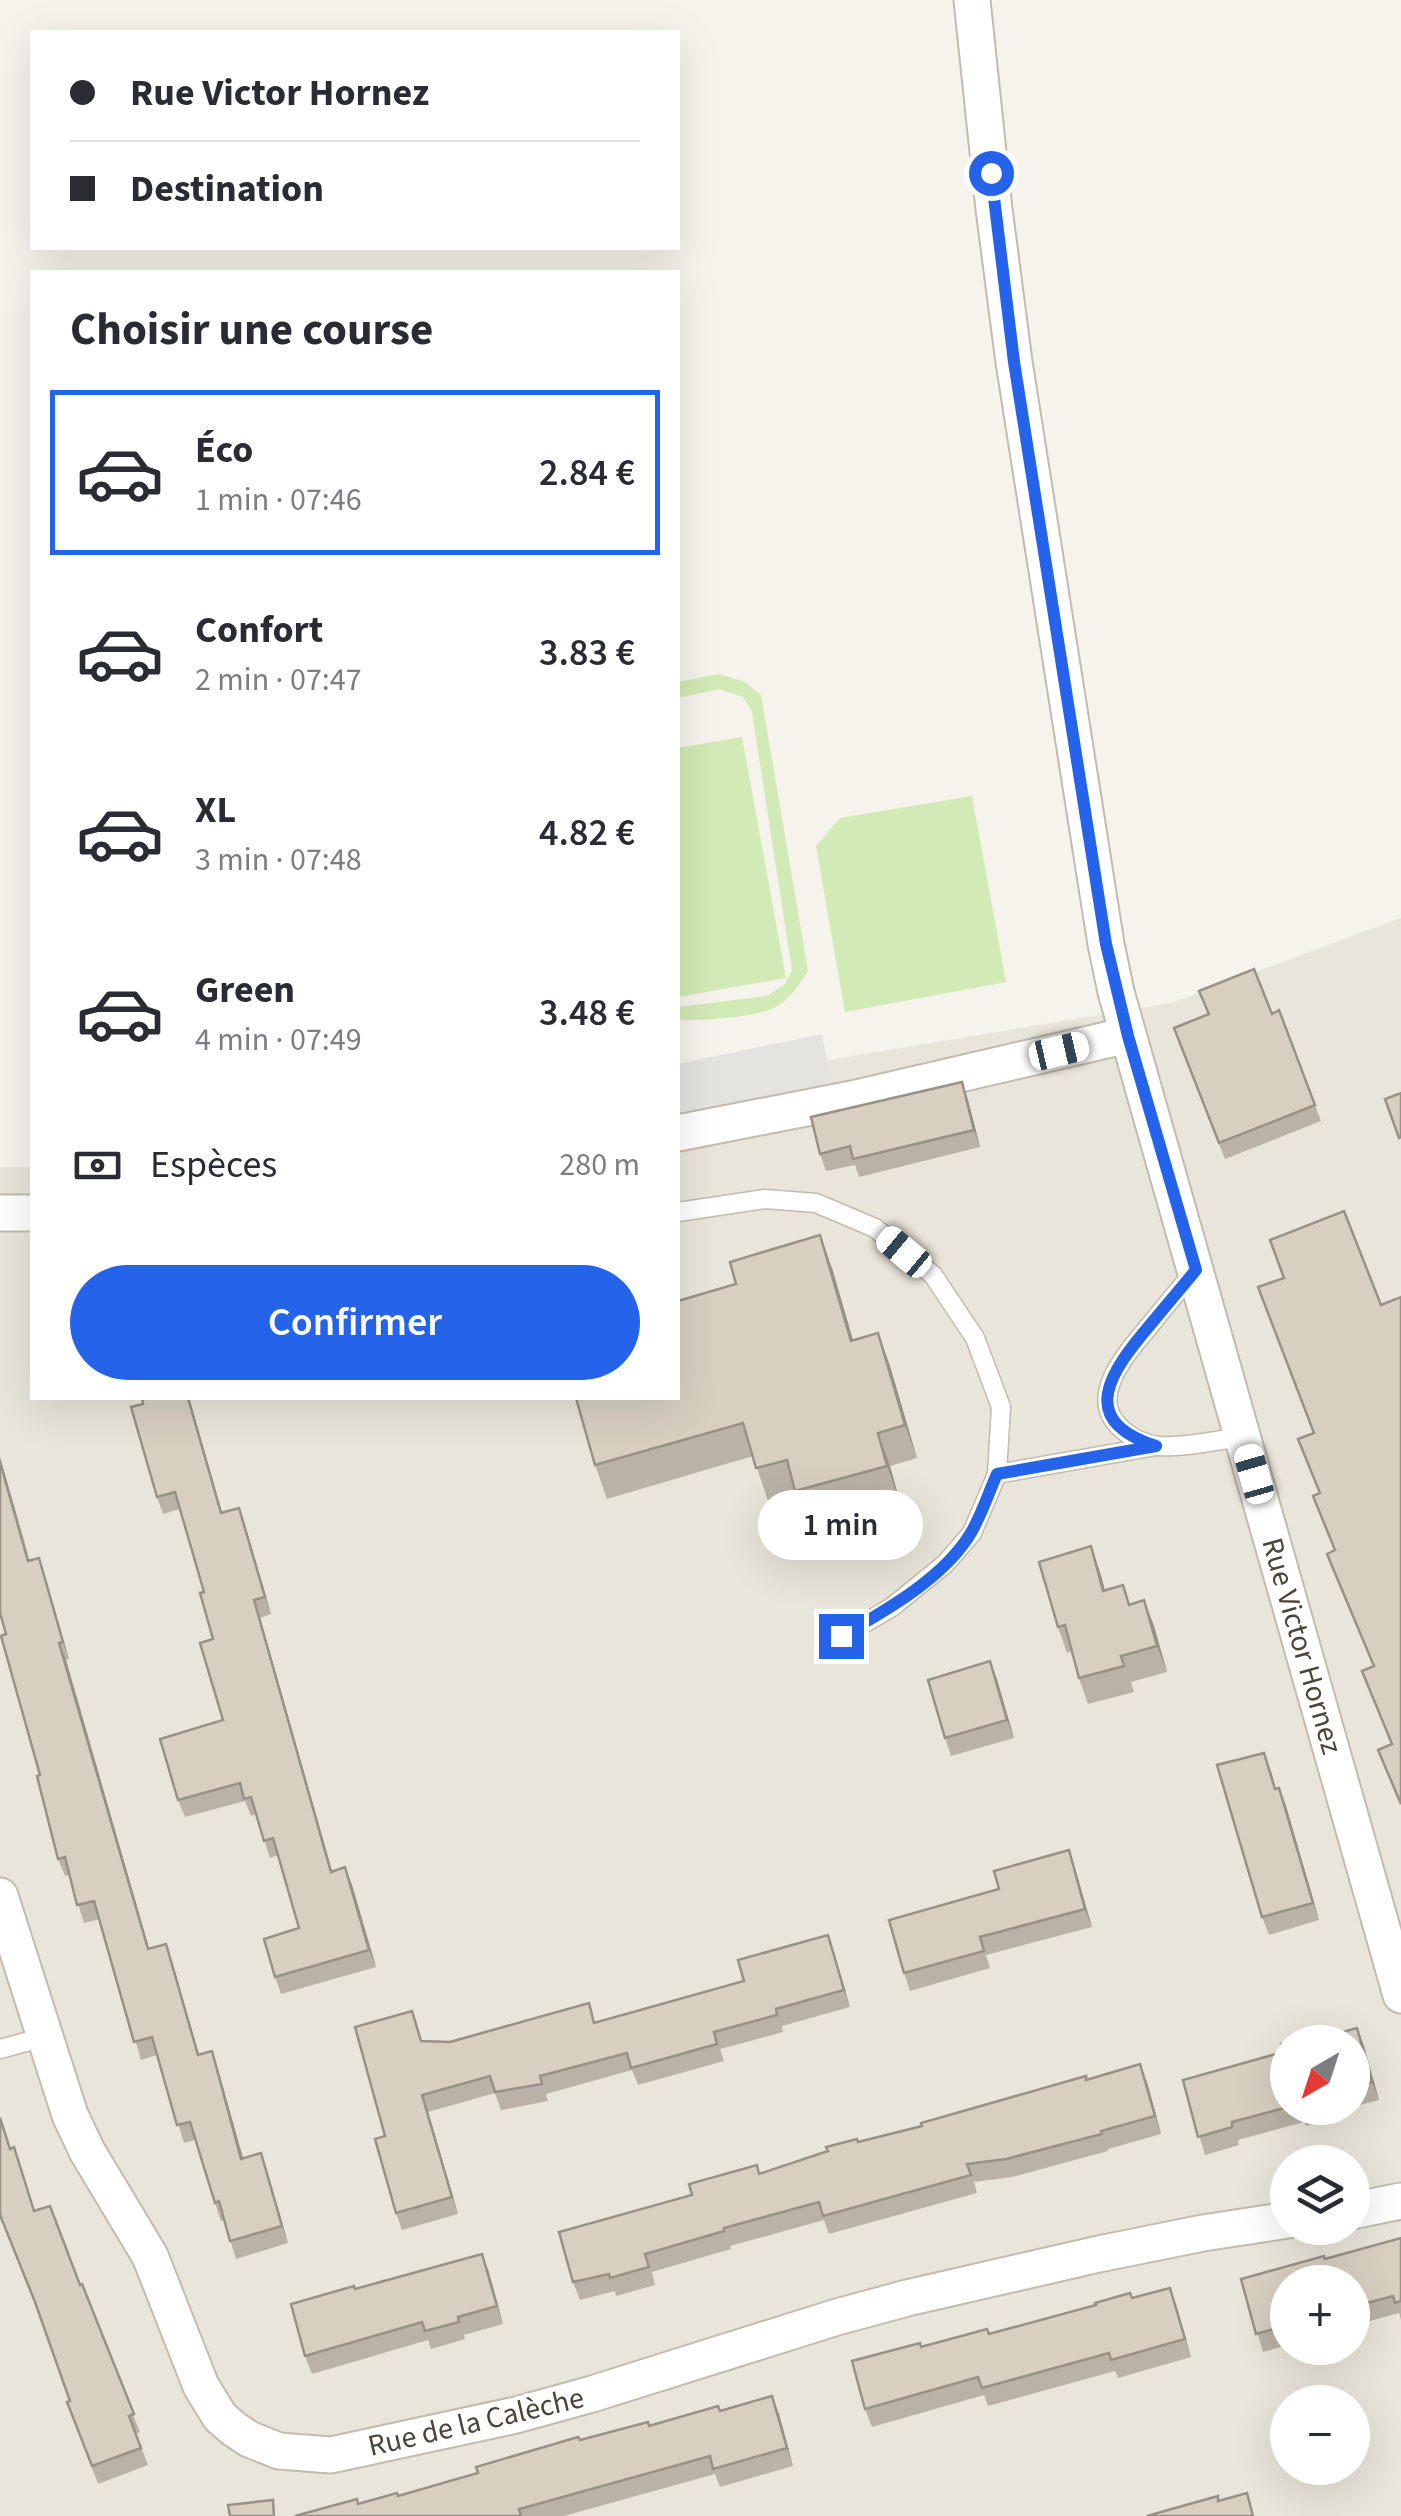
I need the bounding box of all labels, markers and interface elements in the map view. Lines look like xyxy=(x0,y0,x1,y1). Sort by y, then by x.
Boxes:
text: Rue Victor Hornez xyxy=(130,66,429,120)
route start xyxy=(969,151,1014,196)
text: Destination xyxy=(130,162,324,216)
text: Choisir une course xyxy=(70,298,433,362)
text: Éco xyxy=(195,423,253,477)
icon: car xyxy=(75,428,165,518)
text: 2.84 € xyxy=(539,446,635,500)
text: 1 min · 07:46 xyxy=(195,477,362,523)
text: Confort xyxy=(195,603,323,657)
icon: car xyxy=(75,608,165,698)
text: 3.83 € xyxy=(539,626,635,680)
text: 2 min · 07:47 xyxy=(195,657,362,703)
text: XL xyxy=(195,783,236,837)
icon: car xyxy=(75,788,165,878)
text: 4.82 € xyxy=(539,806,635,860)
text: 3 min · 07:48 xyxy=(195,837,362,883)
text: Green xyxy=(195,963,295,1017)
icon: car xyxy=(75,968,165,1058)
text: 3.48 € xyxy=(539,986,635,1040)
text: 4 min · 07:49 xyxy=(195,1017,362,1063)
car xyxy=(1026,1030,1092,1072)
icon: cash xyxy=(70,1138,125,1193)
text: Espèces xyxy=(150,1138,277,1192)
text: 280 m xyxy=(559,1142,640,1188)
car xyxy=(871,1221,937,1283)
button: Confirmer xyxy=(70,1265,640,1380)
car xyxy=(1231,1441,1277,1507)
callout: 1 min xyxy=(758,1491,924,1561)
text: 1 min xyxy=(802,1502,879,1548)
street label: Rue Victor Hornez xyxy=(1251,1533,1353,1759)
route end xyxy=(819,1614,864,1659)
north arrow xyxy=(1270,2025,1370,2125)
map controls xyxy=(1270,2025,1370,2485)
button: layers xyxy=(1270,2145,1370,2245)
button: + xyxy=(1270,2265,1370,2365)
street label: Rue de la Calèche xyxy=(364,2376,588,2468)
button: − xyxy=(1270,2385,1370,2485)

